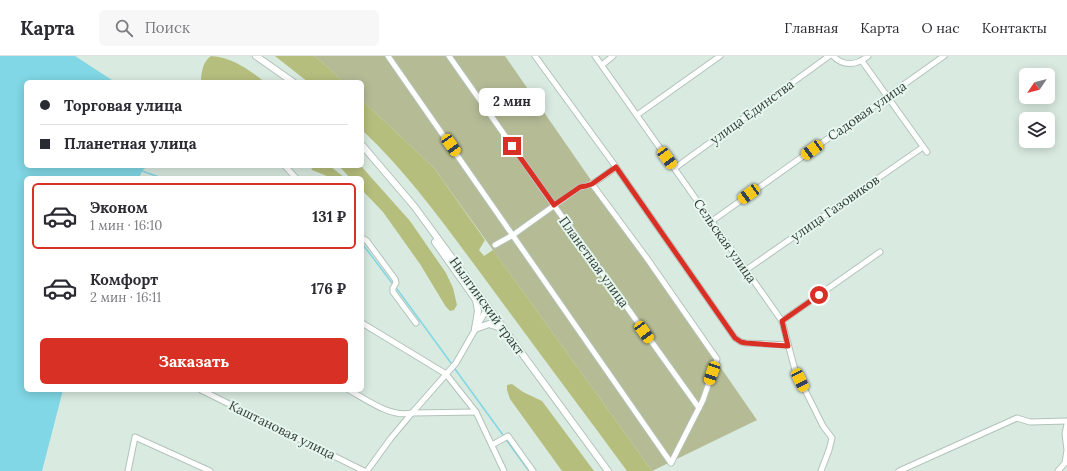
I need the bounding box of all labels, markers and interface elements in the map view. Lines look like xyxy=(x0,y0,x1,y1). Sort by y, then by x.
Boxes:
search box xyxy=(99,10,379,46)
text: Карта xyxy=(20,16,75,40)
icon: search xyxy=(113,17,135,39)
text: Поиск xyxy=(145,18,190,37)
text: Главная xyxy=(784,19,838,37)
text: Карта xyxy=(860,19,900,37)
text: О нас xyxy=(922,19,960,37)
text: Контакты xyxy=(982,19,1047,37)
north arrow xyxy=(1019,68,1055,104)
map controls xyxy=(1019,68,1055,148)
street label: улица Единства xyxy=(707,76,798,148)
street label: Садовая улица xyxy=(824,77,910,144)
callout: 2 мин xyxy=(479,88,545,116)
text: 2 мин xyxy=(493,93,531,110)
text: Торговая улица xyxy=(64,96,182,115)
button: layers xyxy=(1019,112,1055,148)
car xyxy=(439,132,463,158)
text: Планетная улица xyxy=(64,134,197,153)
route end xyxy=(503,137,521,155)
car xyxy=(799,138,825,162)
car xyxy=(655,145,679,171)
street label: улица Газовиков xyxy=(787,171,883,245)
car xyxy=(736,182,762,206)
street label: Сельская улица xyxy=(690,196,760,287)
icon: car xyxy=(42,198,78,234)
text: Эконом xyxy=(90,198,148,217)
text: 131 ₽ xyxy=(312,207,346,226)
street label: Планетная улица xyxy=(555,213,633,311)
text: 1 мин · 16:10 xyxy=(90,217,162,234)
street label: Нылгинский тракт xyxy=(446,254,529,359)
icon: car xyxy=(42,270,78,306)
text: Комфорт xyxy=(90,270,158,289)
text: 176 ₽ xyxy=(311,279,346,298)
route start xyxy=(810,286,828,304)
text: 2 мин · 16:11 xyxy=(90,289,161,306)
car xyxy=(632,319,656,345)
button: Заказать xyxy=(40,338,348,384)
car xyxy=(702,360,722,386)
car xyxy=(789,367,811,393)
street label: Каштановая улица xyxy=(226,397,338,463)

